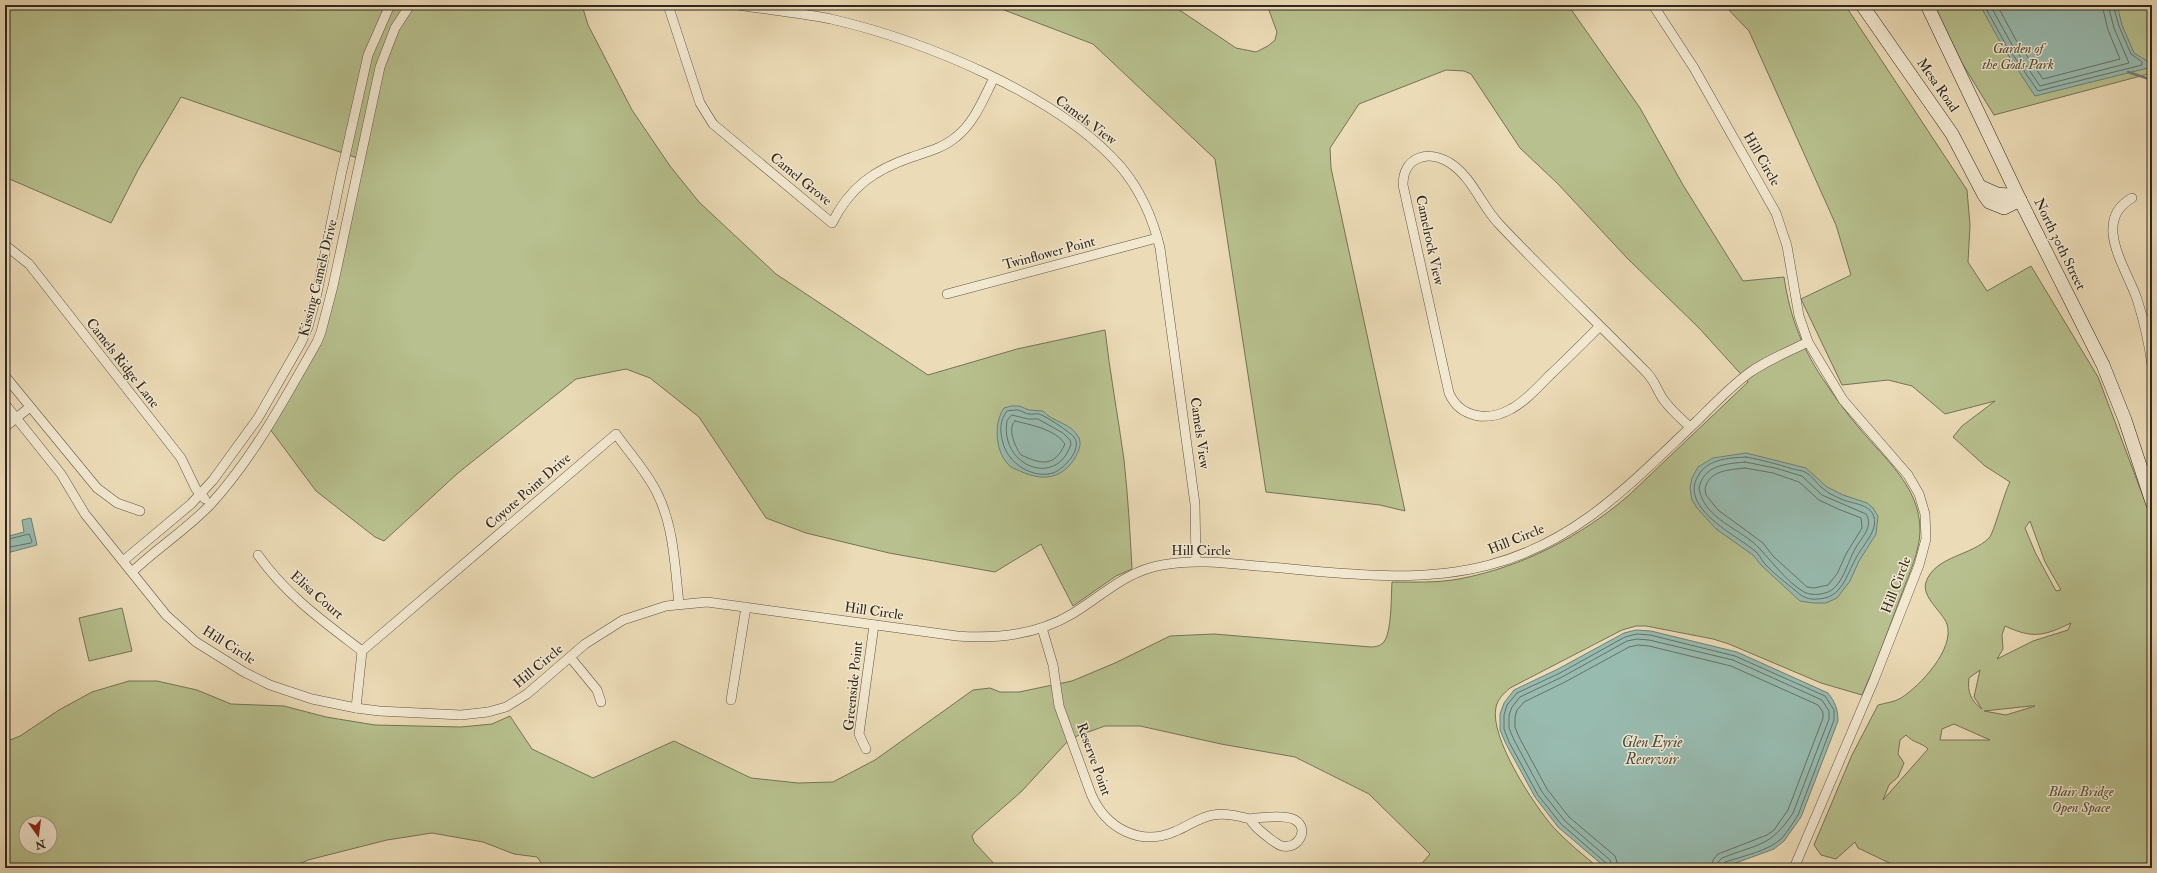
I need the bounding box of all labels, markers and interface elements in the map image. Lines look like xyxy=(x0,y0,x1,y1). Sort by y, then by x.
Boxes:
park label: Garden of the Gods Park xyxy=(1982,40,2054,73)
street label: Mesa Road xyxy=(1913,55,1963,115)
street label: Camels View xyxy=(1052,92,1120,149)
street label: Hill Circle xyxy=(1740,129,1784,189)
street label: Camel Grove xyxy=(767,149,835,209)
street label: Camelrock View xyxy=(1412,194,1448,287)
street label: North 30th Street xyxy=(2030,195,2090,293)
street label: Kissing Camels Drive xyxy=(295,218,341,338)
street label: Twinflower Point xyxy=(1001,232,1097,273)
street label: Camels Ridge Lane xyxy=(83,315,163,411)
street label: Camels View xyxy=(1187,396,1213,470)
street label: Coyote Point Drive xyxy=(482,449,575,534)
street label: Hill Circle xyxy=(1485,520,1547,558)
street label: Hill Circle xyxy=(1171,542,1231,559)
street label: Hill Circle xyxy=(1877,554,1915,616)
street label: Elisa Court xyxy=(287,567,347,623)
street label: Hill Circle xyxy=(843,598,905,624)
street label: Hill Circle xyxy=(199,622,259,668)
street label: Hill Circle xyxy=(510,640,566,692)
street label: Greenside Point xyxy=(840,640,866,732)
street label: Reserve Point xyxy=(1073,720,1115,798)
water label: Glen Eyrie Reservoir xyxy=(1622,733,1683,769)
park label: Blair Bridge Open Space xyxy=(2047,783,2114,816)
north arrow xyxy=(18,815,58,855)
text: N xyxy=(33,836,48,852)

